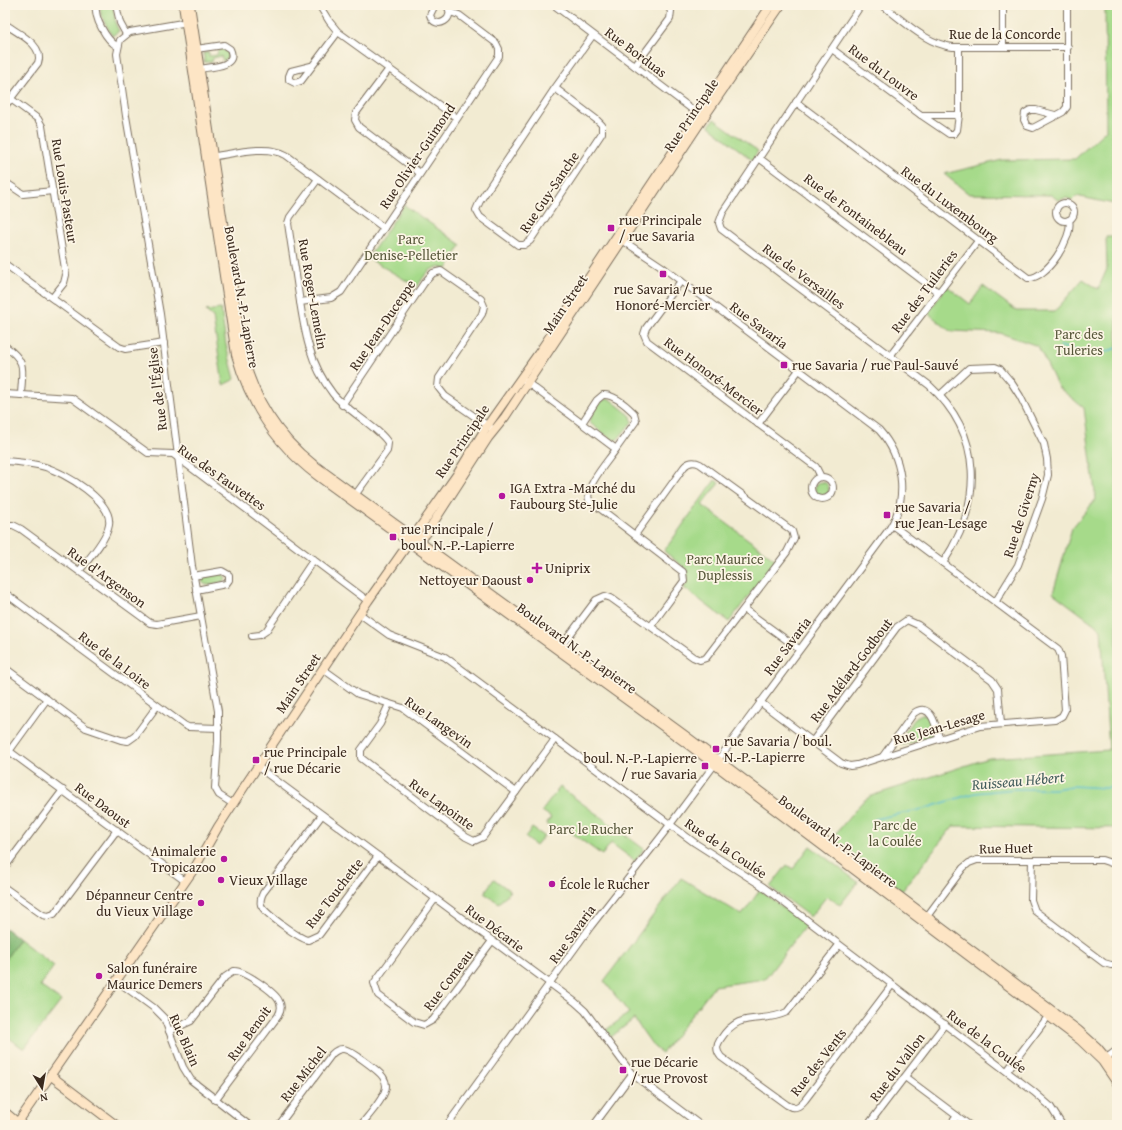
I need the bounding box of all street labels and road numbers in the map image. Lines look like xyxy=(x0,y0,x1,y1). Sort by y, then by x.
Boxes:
street label: Rue Borduas xyxy=(601,22,671,82)
street label: Rue de la Concorde xyxy=(949,24,1061,44)
street label: Rue du Louvre xyxy=(844,39,924,106)
street label: Rue Principale xyxy=(659,74,723,156)
street label: Rue Olivier-Guimond xyxy=(374,99,460,213)
street label: Rue Louis-Pasteur xyxy=(47,137,83,245)
street label: Rue Guy-Sanche xyxy=(514,147,584,237)
street label: Rue du Luxembourg xyxy=(897,161,1003,247)
street label: Rue de Fontainebleau xyxy=(800,168,912,260)
street label: Boulevard N.-P.-Lapierre xyxy=(220,224,264,370)
street label: Rue Roger-Lemelin xyxy=(293,237,333,351)
street label: Rue de Versailles xyxy=(758,238,850,314)
street label: Rue des Tuileries xyxy=(886,245,962,337)
street label: Main Street xyxy=(538,270,592,338)
street label: Rue Jean-Duceppe xyxy=(344,275,420,375)
street label: Rue Savaria xyxy=(726,297,793,354)
street label: Rue Honoré-Mercier xyxy=(660,332,768,420)
street label: Rue de l'Église xyxy=(142,346,172,432)
street label: Rue Principale xyxy=(430,400,494,482)
street label: Rue des Fauvettes xyxy=(174,439,270,515)
street label: Rue de Giverny xyxy=(998,470,1044,560)
street label: Rue d'Argenson xyxy=(64,542,150,612)
street label: Boulevard N.-P.-Lapierre xyxy=(513,598,641,699)
street label: Rue Savaria xyxy=(759,612,816,679)
street label: Rue Adélard-Godbout xyxy=(805,614,897,726)
street label: Rue de la Loire xyxy=(75,626,156,694)
street label: Main Street xyxy=(271,649,325,717)
street label: Rue Langevin xyxy=(401,691,477,753)
street label: Rue Jean-Lesage xyxy=(891,704,988,750)
street label: Rue Lapointe xyxy=(405,773,479,835)
street label: Rue Daoust xyxy=(71,777,135,833)
street label: Boulevard N.-P.-Lapierre xyxy=(775,790,902,892)
street label: Rue de la Coulée xyxy=(681,813,772,883)
street label: Rue Huet xyxy=(979,838,1033,858)
street label: Rue Touchette xyxy=(300,853,368,932)
street label: Rue Décarie xyxy=(461,899,529,957)
street label: Rue Savaria xyxy=(544,900,600,967)
street label: Rue Comeau xyxy=(418,945,478,1015)
street label: Rue Benoit xyxy=(222,1001,276,1065)
street label: Rue de la Coulée xyxy=(943,1004,1031,1078)
street label: Rue Blain xyxy=(165,1011,205,1070)
street label: Rue des Vents xyxy=(785,1024,851,1100)
street label: Rue du Vallon xyxy=(865,1028,930,1105)
street label: Rue Michel xyxy=(275,1042,331,1106)

